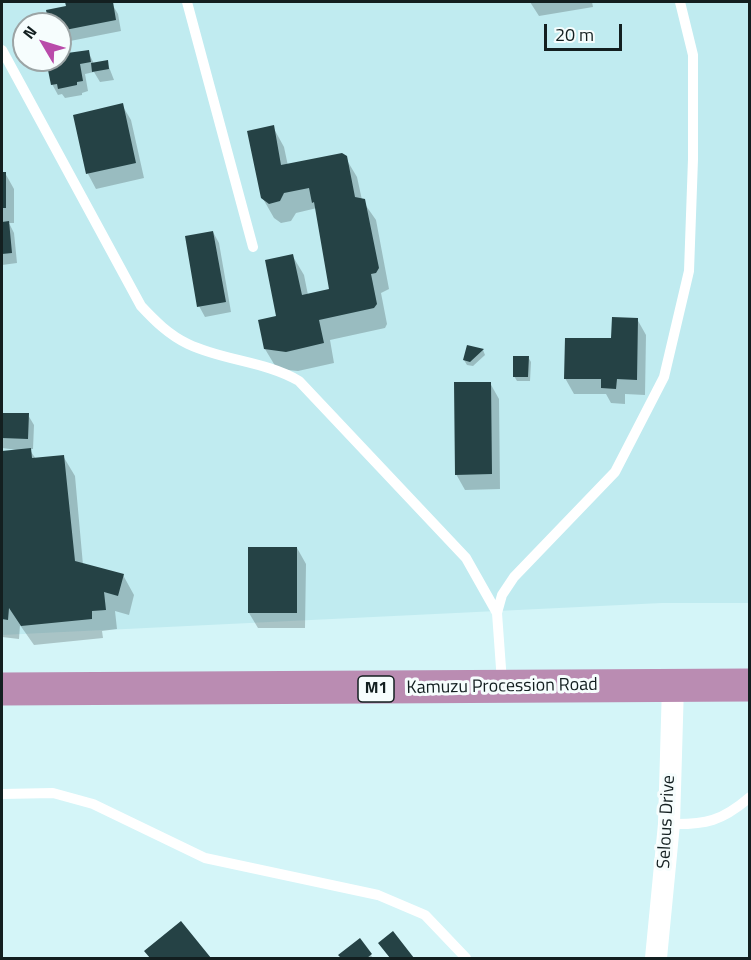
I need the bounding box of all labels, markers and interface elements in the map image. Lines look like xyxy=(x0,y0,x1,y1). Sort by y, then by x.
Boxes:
north arrow xyxy=(12,12,72,72)
scale bar xyxy=(547,12,625,50)
text: N xyxy=(17,20,42,44)
text: 20 m xyxy=(555,21,594,48)
street label: Kamuzu Procession Road xyxy=(406,675,598,699)
road number: M1 xyxy=(358,676,394,702)
street label: Selous Drive xyxy=(654,775,680,869)

